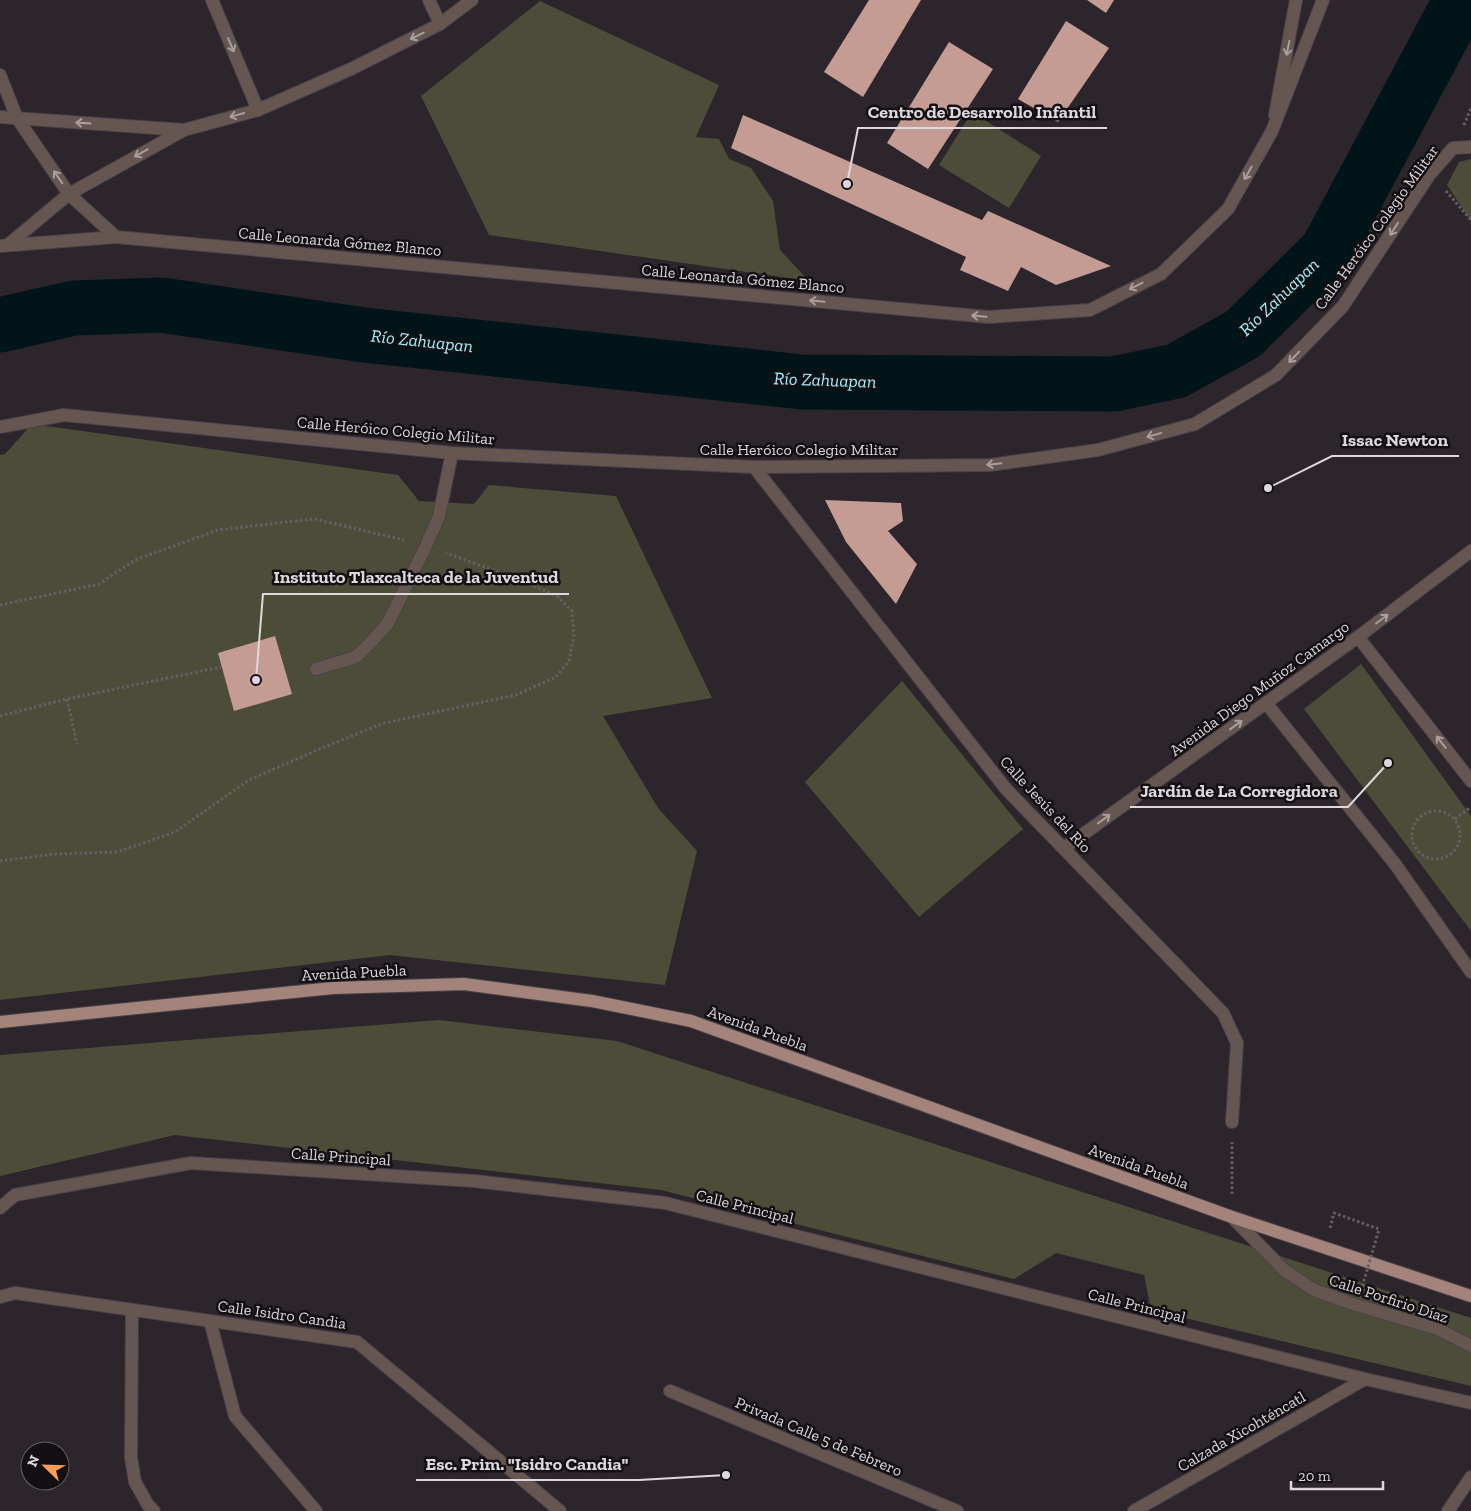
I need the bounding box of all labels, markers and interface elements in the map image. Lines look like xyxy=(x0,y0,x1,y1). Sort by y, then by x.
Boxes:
one-way arrow xyxy=(410,32,425,41)
one-way arrow xyxy=(226,37,236,52)
one-way arrow xyxy=(1282,40,1292,56)
callout: Centro de Desarrollo Infantil xyxy=(858,95,1107,128)
text: Centro de Desarrollo Infantil xyxy=(868,101,1096,123)
one-way arrow xyxy=(229,111,245,121)
one-way arrow xyxy=(75,118,91,127)
street label: Calle Heróico Colegio Militar xyxy=(1310,141,1443,313)
one-way arrow xyxy=(135,149,149,159)
one-way arrow xyxy=(1243,166,1253,181)
one-way arrow xyxy=(52,170,63,184)
one-way arrow xyxy=(1388,222,1398,236)
street label: Calle Leonarda Gómez Blanco xyxy=(238,223,442,260)
water label: Río Zahuapan xyxy=(1234,253,1324,341)
street label: Calle Leonarda Gómez Blanco xyxy=(641,260,845,297)
one-way arrow xyxy=(1129,282,1144,292)
one-way arrow xyxy=(810,296,826,306)
one-way arrow xyxy=(971,311,987,321)
water label: Río Zahuapan xyxy=(370,325,474,357)
one-way arrow xyxy=(1288,350,1300,363)
water label: Río Zahuapan xyxy=(773,367,877,393)
street label: Calle Heróico Colegio Militar xyxy=(296,412,496,449)
callout: Issac Newton xyxy=(1332,423,1459,456)
text: Issac Newton xyxy=(1342,429,1448,451)
one-way arrow xyxy=(1146,431,1162,440)
street label: Calle Heróico Colegio Militar xyxy=(700,440,899,459)
one-way arrow xyxy=(987,459,1003,469)
callout: Instituto Tlaxcalteca de la Juventud xyxy=(263,561,569,594)
text: Instituto Tlaxcalteca de la Juventud xyxy=(273,566,559,588)
one-way arrow xyxy=(1375,614,1389,624)
street label: Avenida Diego Muñoz Camargo xyxy=(1166,617,1353,760)
one-way arrow xyxy=(1229,720,1243,730)
one-way arrow xyxy=(1436,736,1447,749)
street label: Calle Jesús del Río xyxy=(996,752,1095,857)
callout: Jardín de La Corregidora xyxy=(1130,774,1348,807)
text: Jardín de La Corregidora xyxy=(1140,780,1338,802)
one-way arrow xyxy=(1097,814,1111,824)
street label: Avenida Puebla xyxy=(301,960,407,985)
street label: Avenida Puebla xyxy=(705,1002,811,1055)
street label: Avenida Puebla xyxy=(1086,1140,1192,1193)
street label: Calle Principal xyxy=(290,1144,391,1169)
street label: Calle Principal xyxy=(694,1185,796,1228)
street label: Calle Porfirio Díaz xyxy=(1327,1270,1451,1327)
street label: Calle Principal xyxy=(1086,1284,1188,1327)
street label: Calle Isidro Candia xyxy=(216,1296,348,1333)
street label: Calzada Xicohténcatl xyxy=(1174,1387,1309,1476)
street label: Privada Calle 5 de Febrero xyxy=(732,1393,905,1480)
north arrow xyxy=(20,1441,70,1491)
callout: Esc. Prim. "Isidro Candia" xyxy=(416,1447,639,1480)
text: N xyxy=(24,1453,44,1469)
text: Esc. Prim. "Isidro Candia" xyxy=(426,1453,628,1475)
scale bar xyxy=(1291,1458,1384,1490)
text: 20 m xyxy=(1298,1467,1331,1485)

